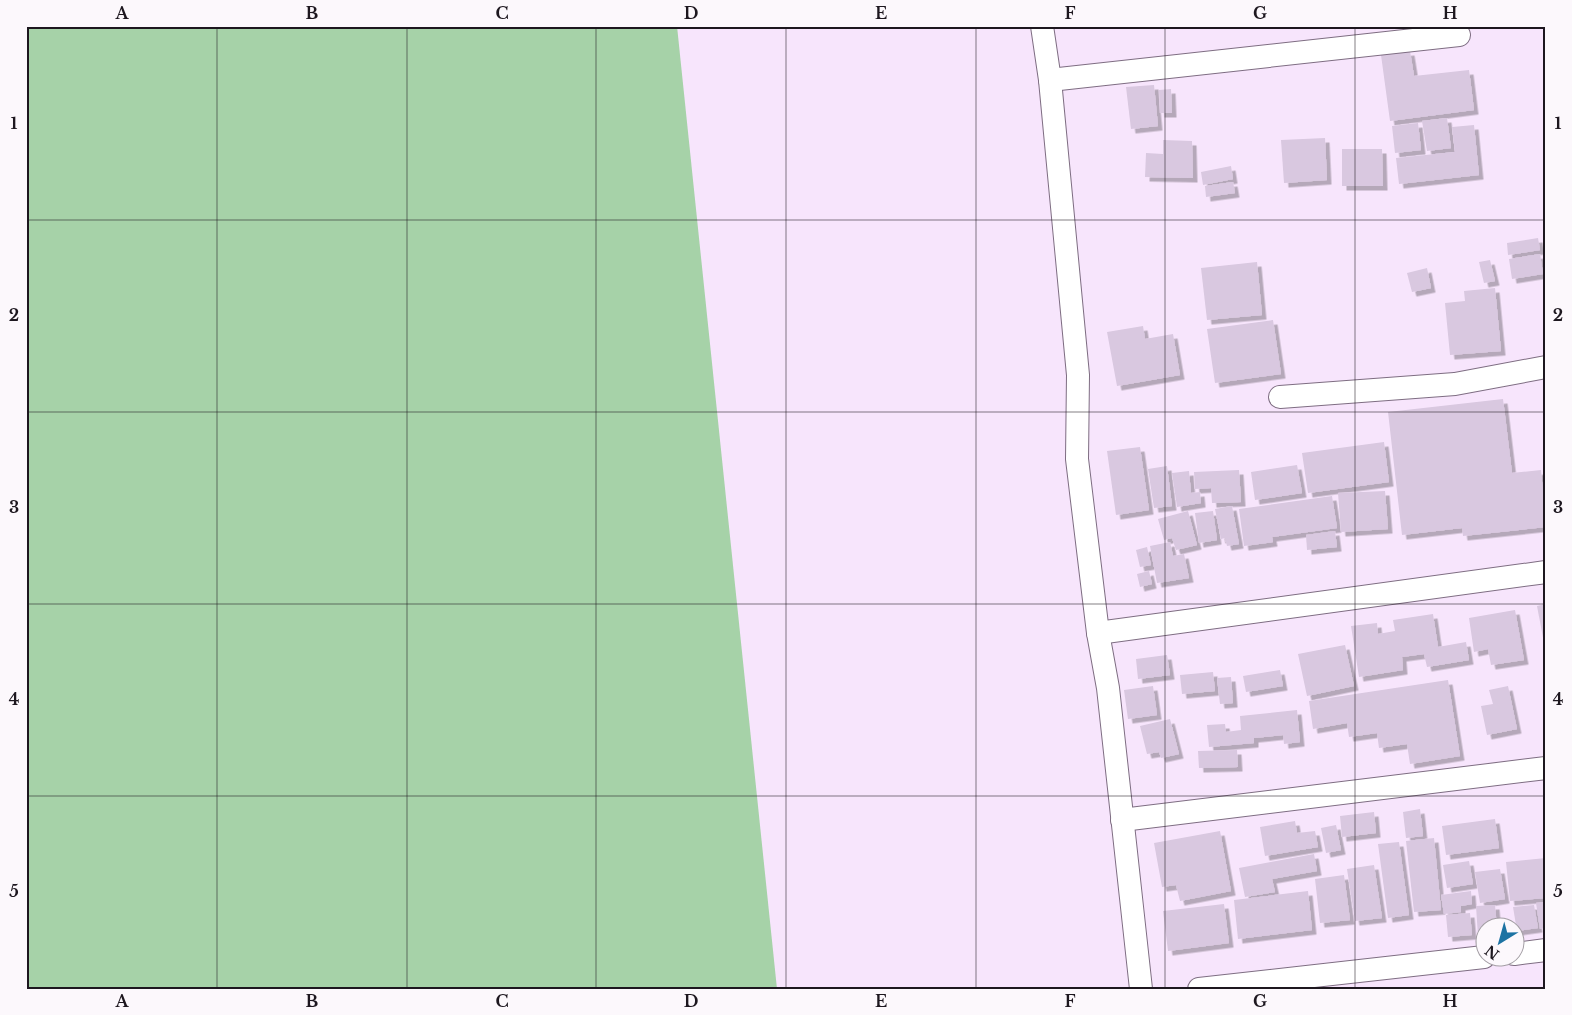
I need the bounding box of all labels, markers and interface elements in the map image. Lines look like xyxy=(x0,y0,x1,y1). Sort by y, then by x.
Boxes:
text: A xyxy=(115,3,130,23)
text: B xyxy=(306,3,319,23)
text: C xyxy=(495,3,509,23)
text: D xyxy=(684,3,698,23)
text: E xyxy=(875,3,887,23)
text: F xyxy=(1064,3,1076,23)
text: G xyxy=(1253,3,1267,23)
text: H xyxy=(1442,3,1458,23)
text: 1 xyxy=(11,113,18,133)
text: 1 xyxy=(1555,113,1562,133)
text: 2 xyxy=(9,305,19,325)
text: 2 xyxy=(1553,305,1563,325)
text: 3 xyxy=(9,497,19,517)
text: 3 xyxy=(1553,497,1563,517)
text: 4 xyxy=(9,689,19,709)
text: 4 xyxy=(1553,689,1563,709)
text: 5 xyxy=(9,881,19,901)
text: 5 xyxy=(1553,881,1563,901)
north arrow xyxy=(1474,918,1524,968)
text: N xyxy=(1482,941,1503,964)
text: A xyxy=(115,991,130,1011)
text: B xyxy=(306,991,319,1011)
text: C xyxy=(495,991,509,1011)
text: D xyxy=(684,991,698,1011)
text: E xyxy=(875,991,887,1011)
text: F xyxy=(1064,991,1076,1011)
text: G xyxy=(1253,991,1267,1011)
text: H xyxy=(1442,991,1458,1011)

